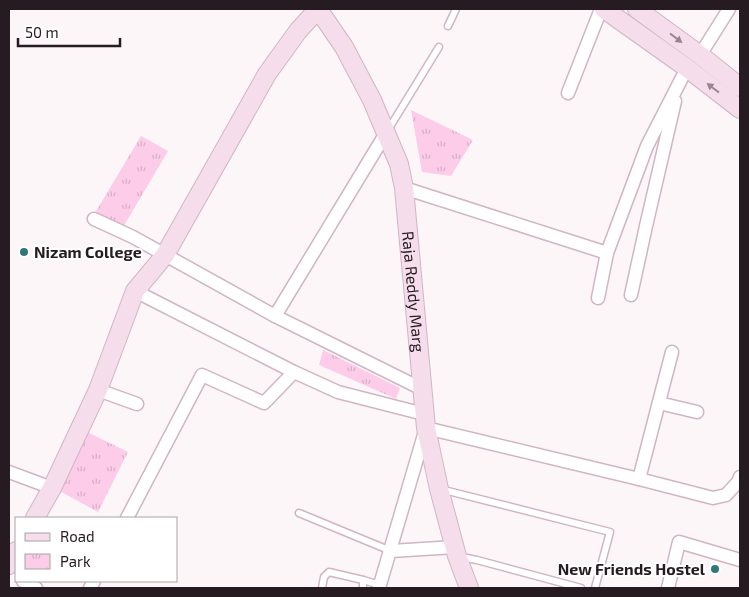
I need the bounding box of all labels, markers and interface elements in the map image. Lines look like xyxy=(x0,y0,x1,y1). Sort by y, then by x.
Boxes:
scale bar xyxy=(18,15,120,47)
text: 50 m xyxy=(25,23,59,41)
one-way arrow xyxy=(669,33,683,43)
one-way arrow xyxy=(707,83,720,94)
street label: Raja Reddy Marg xyxy=(399,230,429,353)
place label: Nizam College xyxy=(34,242,142,261)
marker: Nizam College xyxy=(18,246,30,258)
legend xyxy=(15,517,178,582)
text: Road xyxy=(60,527,95,545)
text: Park xyxy=(60,552,91,570)
place label: New Friends Hostel xyxy=(558,559,706,578)
marker: New Friends Hostel xyxy=(709,563,721,575)

